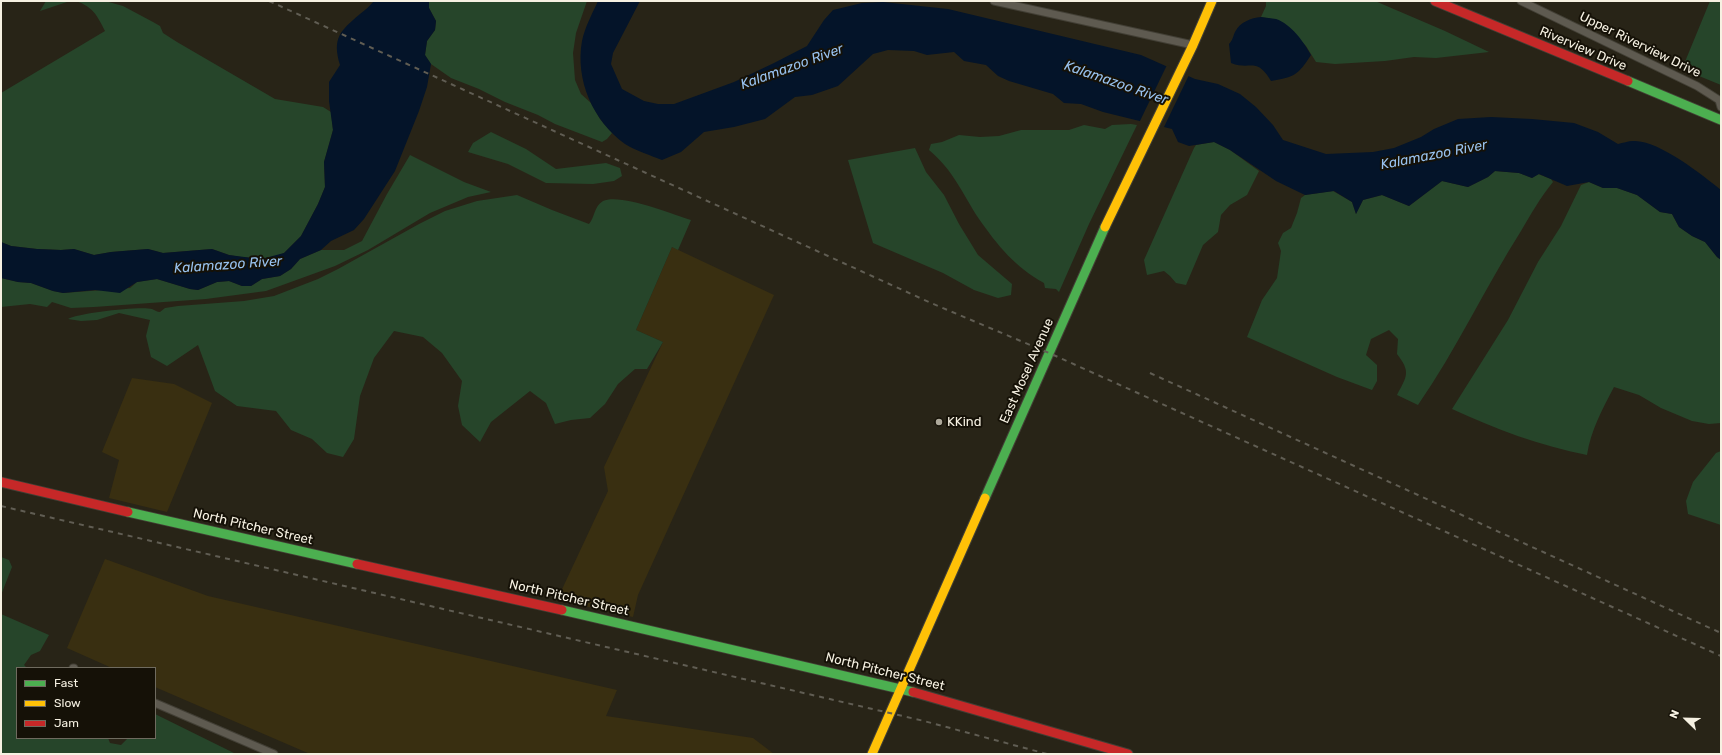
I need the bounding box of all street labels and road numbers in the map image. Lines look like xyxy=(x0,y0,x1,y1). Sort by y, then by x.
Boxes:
street label: Upper Riverview Drive xyxy=(1577,9,1703,81)
street label: Riverview Drive xyxy=(1537,24,1629,74)
street label: East Mosel Avenue xyxy=(997,316,1057,426)
street label: North Pitcher Street xyxy=(192,506,314,548)
street label: North Pitcher Street xyxy=(508,577,630,619)
street label: North Pitcher Street xyxy=(824,650,946,694)

